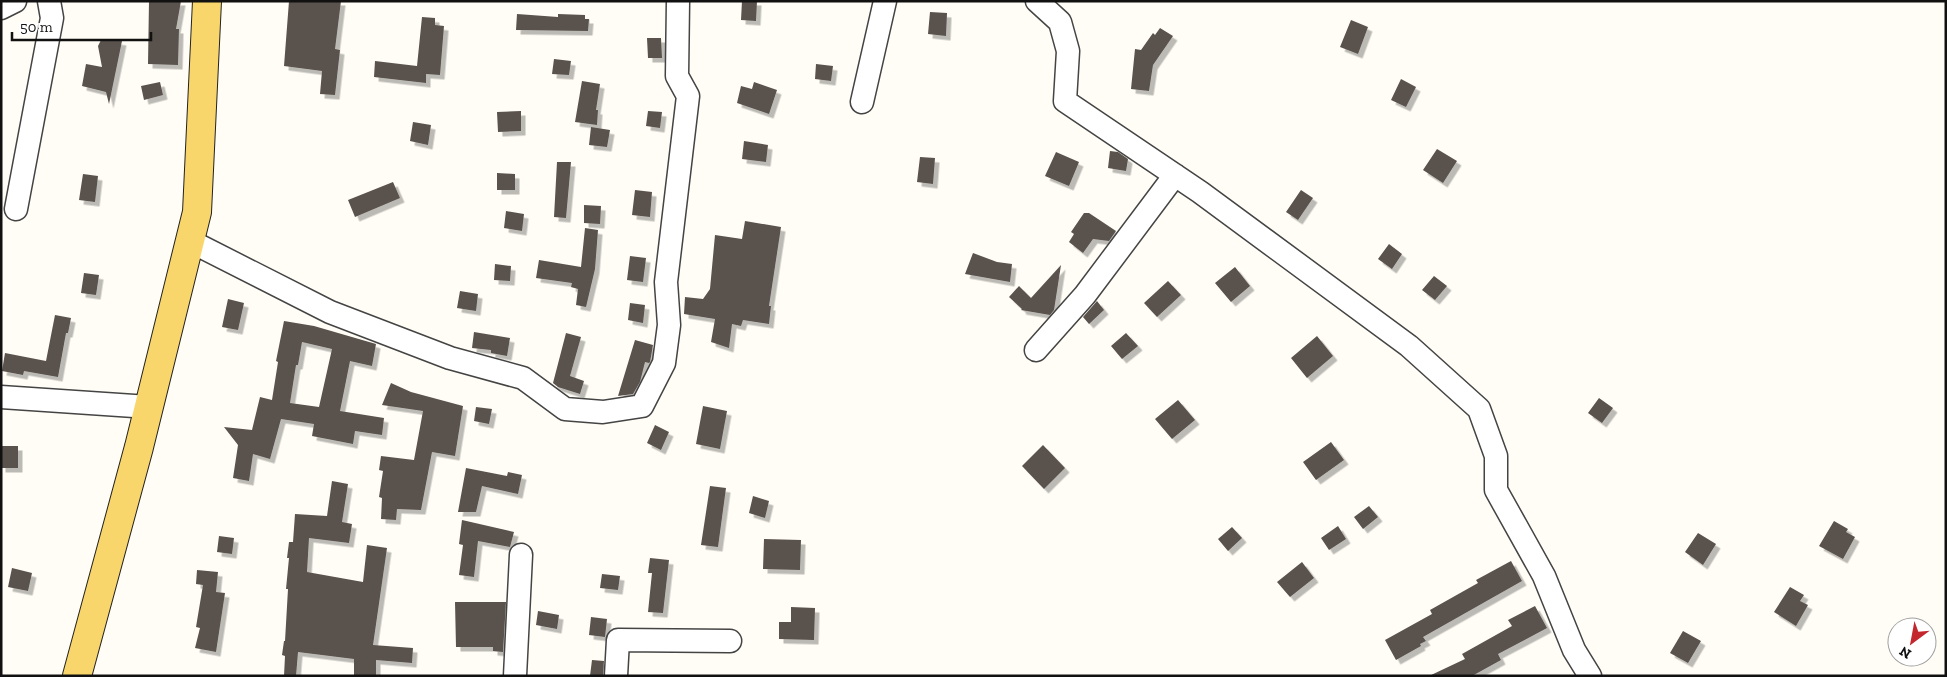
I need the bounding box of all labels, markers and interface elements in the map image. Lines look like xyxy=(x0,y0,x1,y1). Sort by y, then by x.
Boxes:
scale bar xyxy=(12,10,151,42)
text: 50 m xyxy=(20,18,53,36)
north arrow xyxy=(1887,617,1937,667)
text: N xyxy=(1896,642,1914,663)

